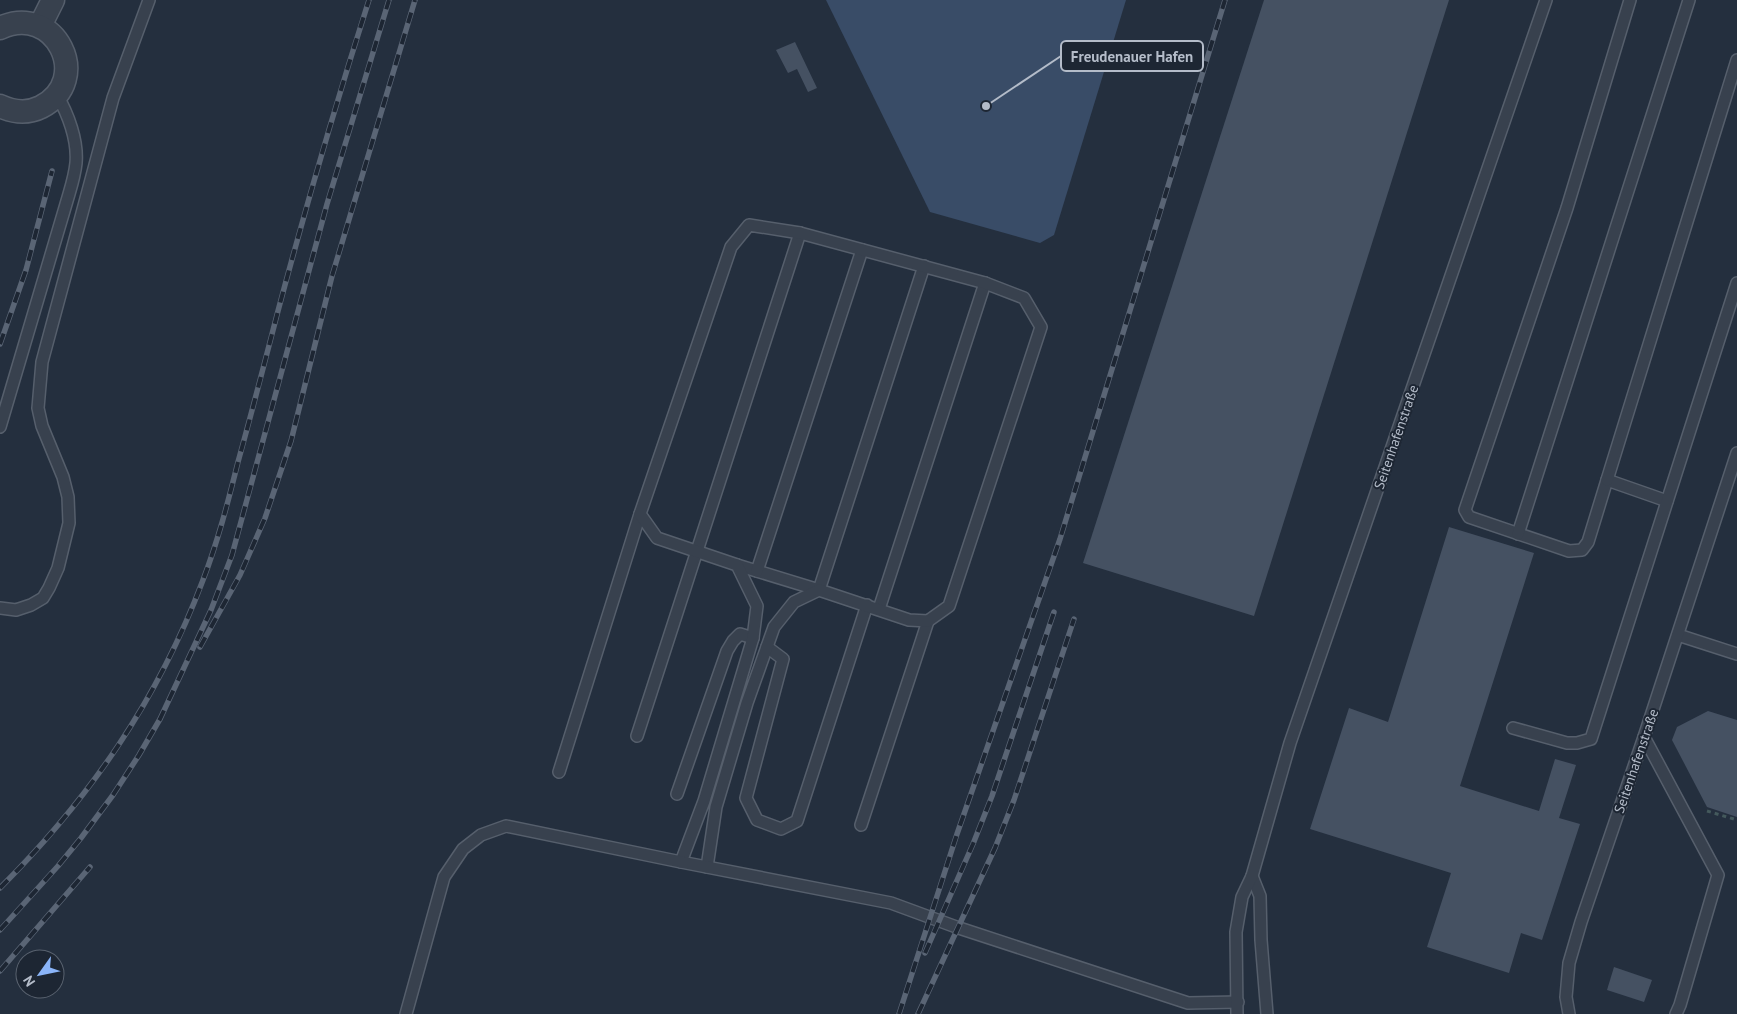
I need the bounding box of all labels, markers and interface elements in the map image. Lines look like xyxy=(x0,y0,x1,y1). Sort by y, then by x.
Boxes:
callout: Freudenauer Hafen xyxy=(1061,41,1203,71)
text: Freudenauer Hafen xyxy=(1071,47,1193,66)
street label: Seitenhafenstraße xyxy=(1370,382,1422,492)
street label: Seitenhafenstraße xyxy=(1610,706,1662,816)
north arrow xyxy=(15,949,65,999)
text: N xyxy=(19,972,39,990)

